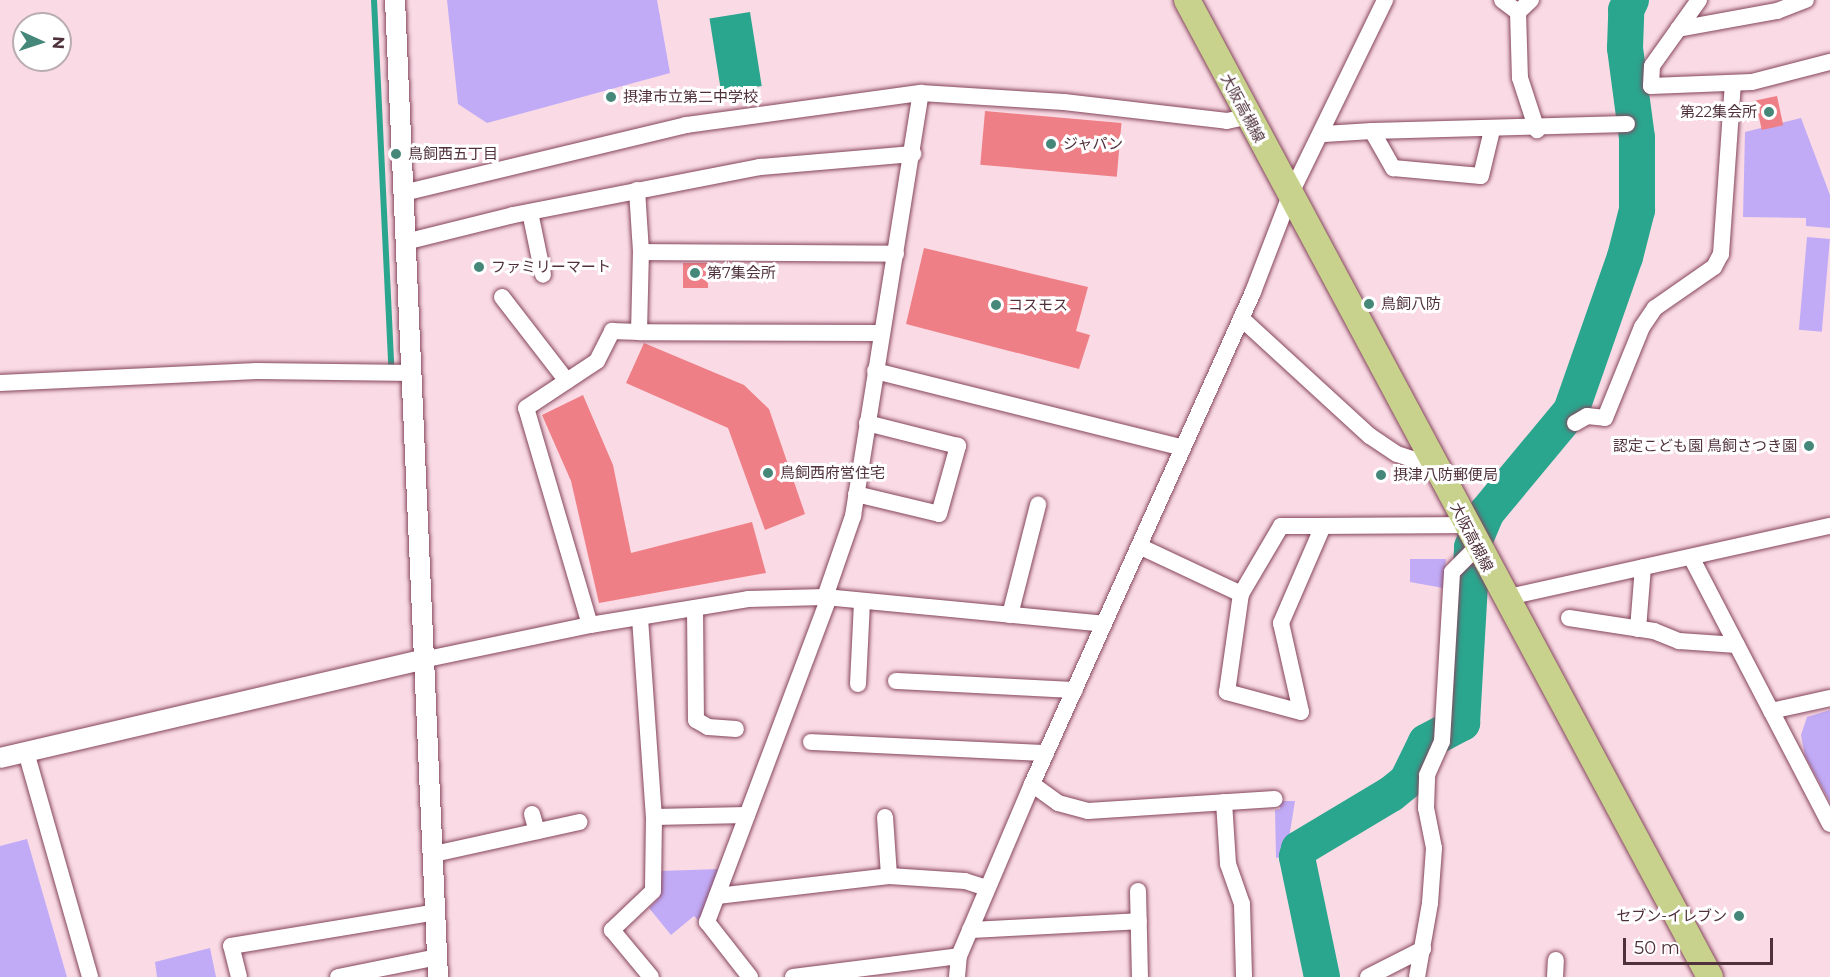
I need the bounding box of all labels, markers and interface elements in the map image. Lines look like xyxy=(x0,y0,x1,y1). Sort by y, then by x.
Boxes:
north arrow xyxy=(12,12,72,72)
text: N xyxy=(49,36,68,50)
street label: 大阪高槻線 xyxy=(1217,71,1269,145)
place label: 摂津市立第二中学校 xyxy=(623,88,758,106)
marker: 摂津市立第二中学校 xyxy=(604,90,618,104)
place label: 第22集会所 xyxy=(1680,103,1757,121)
marker: 第22集会所 xyxy=(1762,105,1776,119)
place label: ジャパン xyxy=(1063,135,1123,153)
marker: ジャパン xyxy=(1044,137,1058,151)
place label: 鳥飼西五丁目 xyxy=(408,145,498,163)
marker: 鳥飼西五丁目 xyxy=(389,147,403,161)
place label: ファミリーマート xyxy=(491,258,611,276)
marker: ファミリーマート xyxy=(472,260,486,274)
place label: 第7集会所 xyxy=(707,264,776,282)
marker: 第7集会所 xyxy=(688,266,702,280)
place label: 鳥飼八防 xyxy=(1381,295,1441,313)
place label: コスモス xyxy=(1008,296,1068,314)
marker: 鳥飼八防 xyxy=(1362,297,1376,311)
marker: コスモス xyxy=(989,298,1003,312)
place label: 認定こども園 鳥飼さつき園 xyxy=(1613,437,1797,455)
marker: 認定こども園 鳥飼さつき園 xyxy=(1802,439,1816,453)
place label: 鳥飼西府営住宅 xyxy=(780,464,885,482)
marker: 鳥飼西府営住宅 xyxy=(761,466,775,480)
place label: 摂津八防郵便局 xyxy=(1393,466,1498,484)
marker: 摂津八防郵便局 xyxy=(1374,468,1388,482)
street label: 大阪高槻線 xyxy=(1447,500,1497,574)
place label: セブン-イレブン xyxy=(1616,907,1727,925)
marker: セブン-イレブン xyxy=(1732,909,1746,923)
scale bar xyxy=(1626,926,1776,964)
text: 50 m xyxy=(1634,937,1680,959)

